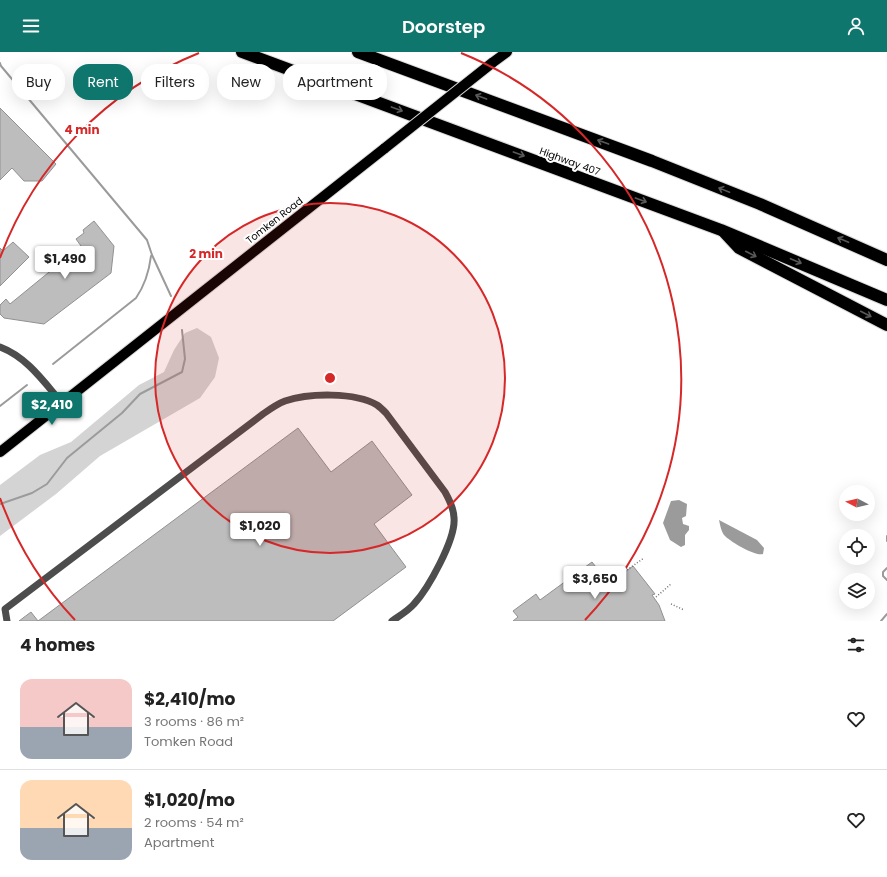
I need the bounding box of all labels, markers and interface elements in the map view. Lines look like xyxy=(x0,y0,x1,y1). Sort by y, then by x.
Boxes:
text: Doorstep xyxy=(402,14,485,39)
icon: menu xyxy=(20,15,42,37)
icon: person xyxy=(845,15,867,37)
chip: Buy xyxy=(12,64,65,100)
chip: Rent xyxy=(73,64,133,100)
chip: Filters xyxy=(141,64,209,100)
chip: New xyxy=(217,64,275,100)
chip: Apartment xyxy=(283,64,387,100)
one-way arrow xyxy=(475,93,487,101)
one-way arrow xyxy=(390,106,403,113)
text: 4 min xyxy=(64,121,100,138)
one-way arrow xyxy=(597,138,609,146)
street label: Highway 407 xyxy=(537,144,603,180)
one-way arrow xyxy=(512,151,524,159)
one-way arrow xyxy=(718,185,730,193)
street label: Tomken Road xyxy=(243,193,306,247)
one-way arrow xyxy=(634,196,646,204)
one-way arrow xyxy=(838,236,850,244)
text: 2 min xyxy=(189,245,223,262)
pin: $1,490 xyxy=(32,246,98,280)
text: $1,490 xyxy=(44,249,86,268)
one-way arrow xyxy=(745,251,757,259)
one-way arrow xyxy=(789,258,801,265)
one-way arrow xyxy=(860,311,872,318)
centre of rings xyxy=(323,371,337,385)
pin: $2,410 xyxy=(19,392,85,426)
text: $2,410 xyxy=(31,395,73,414)
north arrow xyxy=(839,485,875,521)
map controls xyxy=(839,485,875,609)
pin: $1,020 xyxy=(227,513,293,547)
text: $1,020 xyxy=(239,516,281,535)
button: locate xyxy=(839,529,875,565)
pin: $3,650 xyxy=(562,566,628,600)
text: $3,650 xyxy=(572,569,618,588)
button: layers xyxy=(839,573,875,609)
text: 4 homes xyxy=(20,633,95,657)
icon: filters xyxy=(845,634,867,656)
text: $2,410/mo xyxy=(144,687,235,711)
icon: home xyxy=(52,695,100,743)
icon: heart xyxy=(845,708,867,730)
text: 3 rooms · 86 m² xyxy=(144,712,244,731)
text: Tomken Road xyxy=(144,732,233,751)
text: $1,020/mo xyxy=(144,788,235,812)
icon: home xyxy=(52,796,100,844)
icon: heart xyxy=(845,809,867,831)
text: 2 rooms · 54 m² xyxy=(144,813,244,832)
text: Apartment xyxy=(144,833,214,852)

